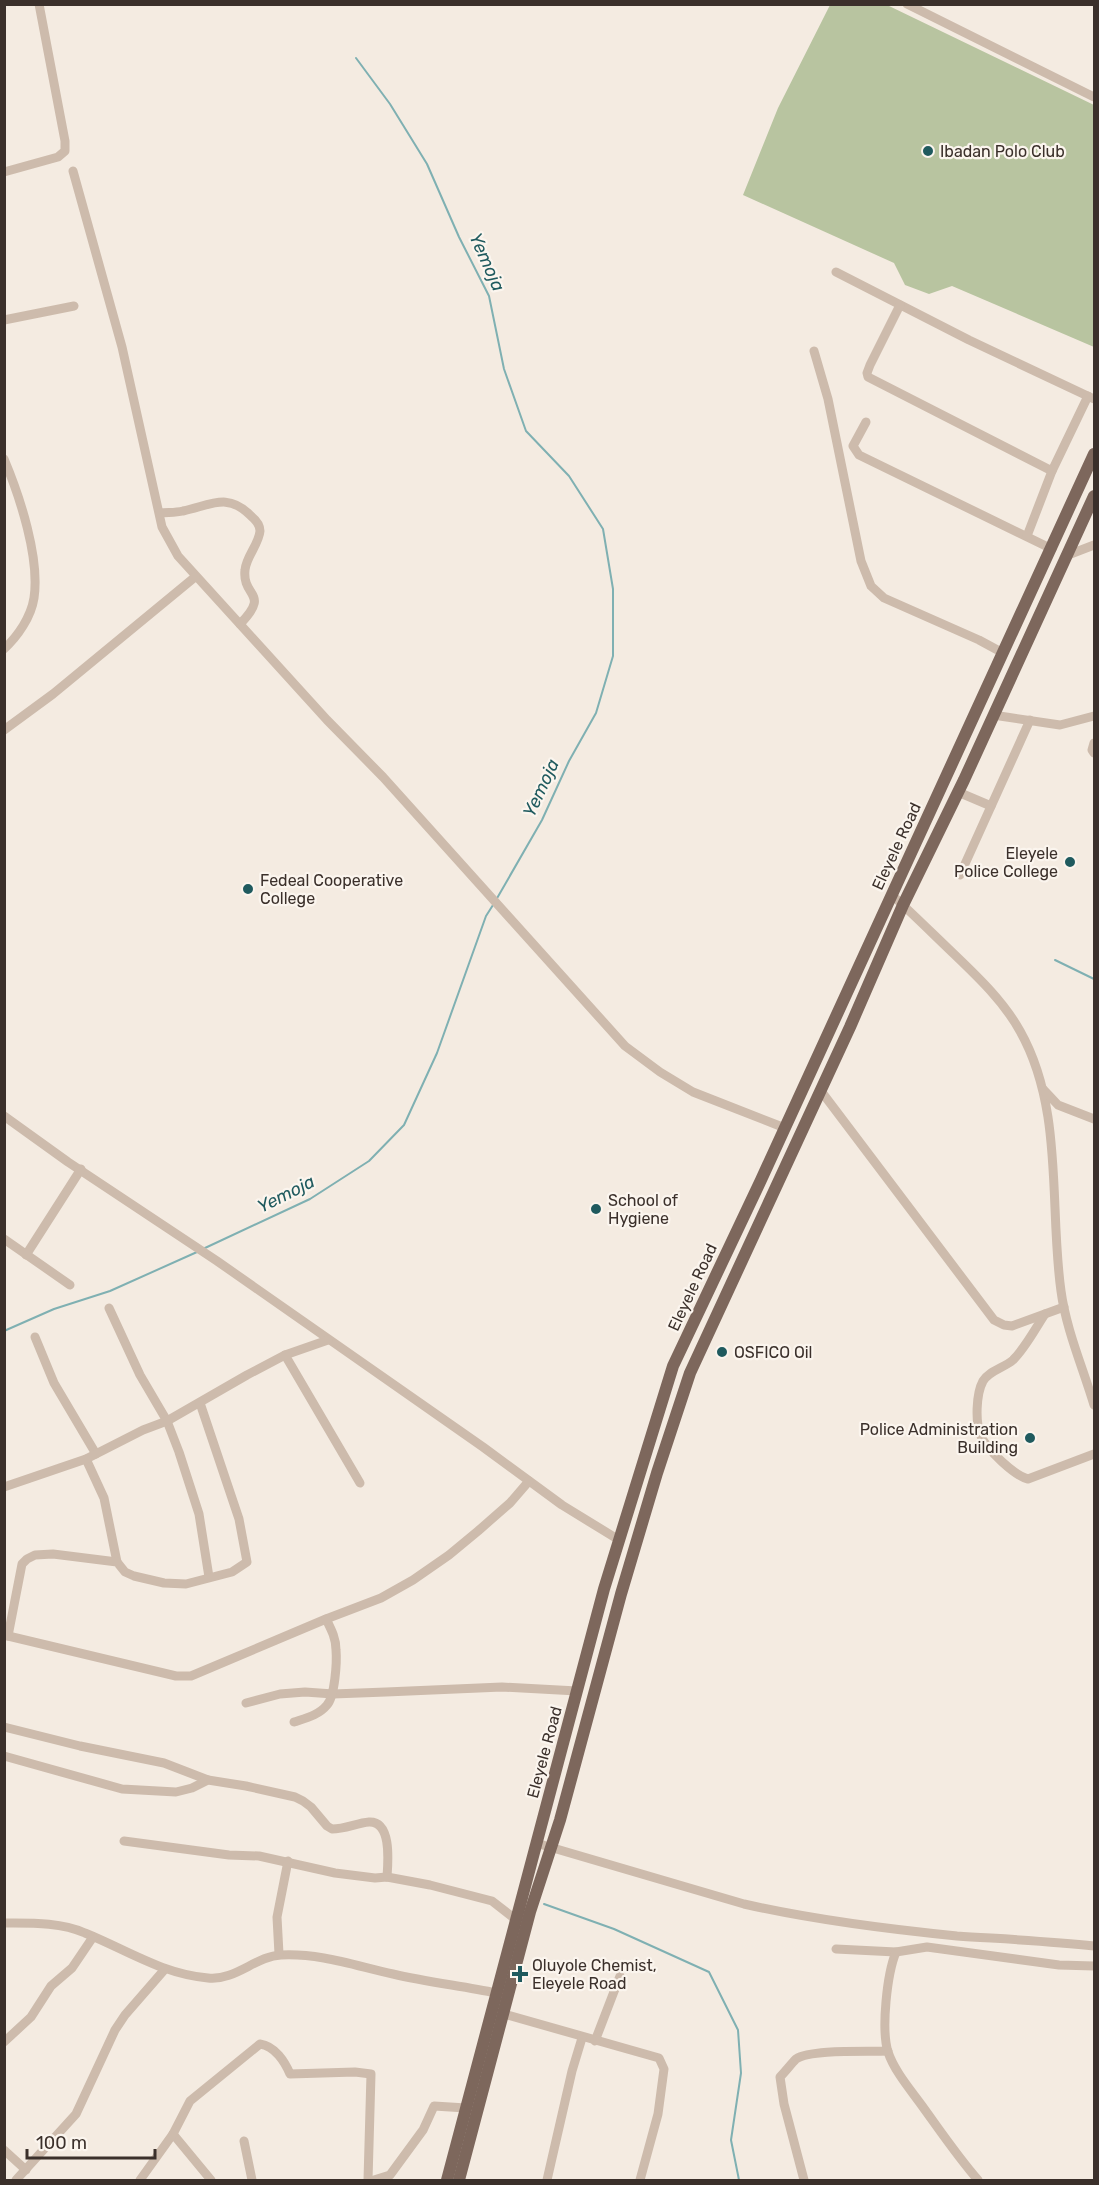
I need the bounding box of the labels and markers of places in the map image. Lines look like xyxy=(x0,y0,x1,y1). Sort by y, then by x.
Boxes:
place label: Ibadan Polo Club xyxy=(940,142,1065,161)
marker: Ibadan Polo Club xyxy=(921,144,935,158)
place label: Eleyele Police College xyxy=(954,844,1058,881)
marker: Eleyele Police College xyxy=(1063,855,1077,869)
place label: Fedeal Cooperative College xyxy=(260,871,403,908)
marker: Fedeal Cooperative College xyxy=(241,882,255,896)
place label: School of Hygiene xyxy=(608,1191,679,1228)
marker: School of Hygiene xyxy=(589,1202,603,1216)
place label: OSFICO Oil xyxy=(734,1343,813,1362)
marker: OSFICO Oil xyxy=(715,1345,729,1359)
place label: Police Administration Building xyxy=(860,1420,1018,1457)
marker: Police Administration Building xyxy=(1023,1431,1037,1445)
place label: Oluyole Chemist, Eleyele Road xyxy=(532,1956,657,1993)
marker: Oluyole Chemist, Eleyele Road xyxy=(513,1967,527,1981)

